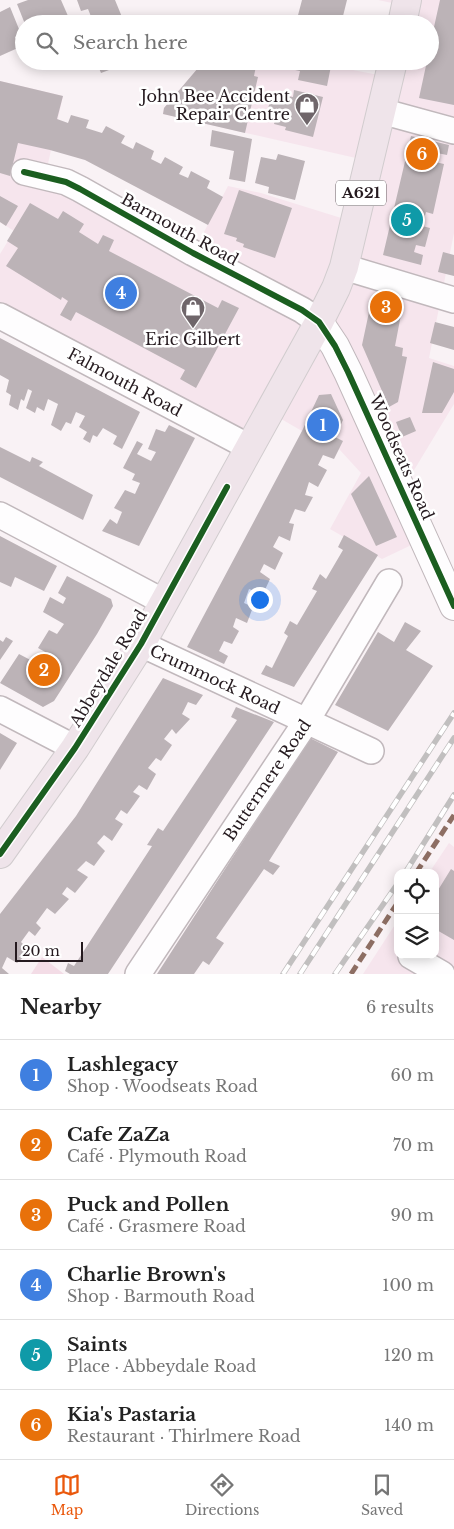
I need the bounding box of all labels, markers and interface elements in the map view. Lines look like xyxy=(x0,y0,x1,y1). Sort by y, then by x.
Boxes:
search box xyxy=(15,15,439,70)
icon: search xyxy=(33,29,61,57)
text: Search here xyxy=(73,31,188,54)
place label: John Bee Accident Repair Centre xyxy=(139,86,290,124)
shop icon: John Bee Accident Repair Centre xyxy=(294,92,320,126)
pin: 6 xyxy=(406,135,438,173)
road number: A621 xyxy=(336,180,386,206)
street label: Barmouth Road xyxy=(118,188,242,270)
pin: 5 xyxy=(391,201,423,239)
pin: 4 xyxy=(105,274,137,312)
pin: 3 xyxy=(370,288,402,326)
shop icon: Eric Gilbert xyxy=(180,295,206,329)
place label: Eric Gilbert xyxy=(145,329,241,349)
street label: Falmouth Road xyxy=(64,343,186,421)
street label: Woodseats Road xyxy=(365,390,439,523)
pin: 1 xyxy=(307,406,339,444)
your location xyxy=(247,587,273,613)
street label: Abbeydale Road xyxy=(65,606,151,731)
street label: Crummock Road xyxy=(147,640,283,718)
pin: 2 xyxy=(28,651,60,689)
street label: Buttermere Road xyxy=(219,715,315,844)
map controls xyxy=(394,869,439,959)
button: locate xyxy=(394,869,439,914)
button: layers xyxy=(394,914,439,959)
scale bar xyxy=(15,939,82,962)
text: 20 m xyxy=(22,942,60,960)
text: Nearby xyxy=(20,994,101,1020)
text: 6 results xyxy=(366,997,434,1017)
text: Lashlegacy xyxy=(67,1053,178,1076)
text: 1 xyxy=(33,1065,39,1085)
text: 60 m xyxy=(391,1065,434,1085)
text: Shop · Woodseats Road xyxy=(67,1076,258,1096)
text: Cafe ZaZa xyxy=(67,1123,170,1146)
text: 2 xyxy=(31,1135,41,1155)
text: 70 m xyxy=(393,1135,434,1155)
text: Café · Plymouth Road xyxy=(67,1146,247,1166)
text: Puck and Pollen xyxy=(67,1193,229,1216)
text: 3 xyxy=(31,1205,41,1225)
text: 90 m xyxy=(391,1205,434,1225)
text: Café · Grasmere Road xyxy=(67,1216,246,1236)
text: Charlie Brown's xyxy=(67,1263,226,1286)
text: 4 xyxy=(31,1275,41,1295)
text: 100 m xyxy=(382,1275,434,1295)
text: Shop · Barmouth Road xyxy=(67,1286,255,1306)
text: Saints xyxy=(67,1333,127,1356)
text: 5 xyxy=(31,1345,41,1365)
text: 120 m xyxy=(384,1345,434,1365)
text: Place · Abbeydale Road xyxy=(67,1356,256,1376)
text: Kia's Pastaria xyxy=(67,1403,196,1426)
text: 6 xyxy=(31,1415,41,1435)
text: 140 m xyxy=(384,1415,434,1435)
text: Restaurant · Thirlmere Road xyxy=(67,1426,301,1446)
tab: Map xyxy=(51,1471,83,1519)
tab: Directions xyxy=(185,1471,259,1519)
tab: Saved xyxy=(361,1471,403,1519)

